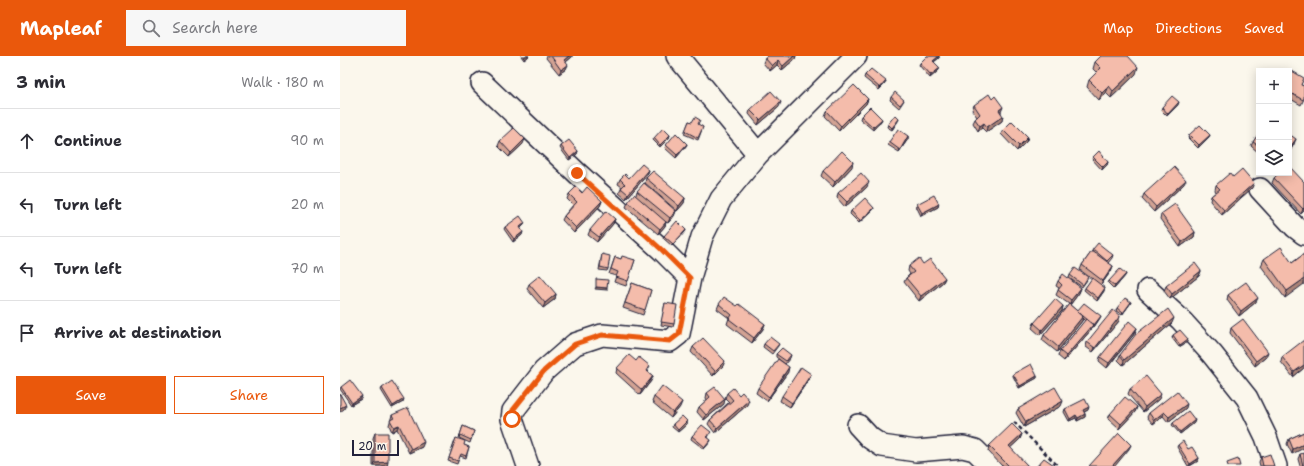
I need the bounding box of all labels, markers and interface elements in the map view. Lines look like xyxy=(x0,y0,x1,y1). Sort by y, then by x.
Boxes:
search box xyxy=(126,10,406,46)
text: Mapleaf xyxy=(20,16,102,41)
icon: search xyxy=(140,17,162,39)
text: Search here xyxy=(172,18,258,38)
text: Map xyxy=(1104,19,1134,37)
text: Directions xyxy=(1156,19,1222,37)
text: Saved xyxy=(1244,19,1284,37)
map controls xyxy=(1256,68,1292,176)
button: + xyxy=(1256,68,1292,104)
text: 3 min xyxy=(16,71,66,93)
text: Walk · 180 m xyxy=(241,74,324,91)
button: − xyxy=(1256,104,1292,140)
icon: ahead xyxy=(16,130,38,152)
text: Continue xyxy=(54,131,122,151)
text: 90 m xyxy=(290,132,324,149)
button: layers xyxy=(1256,140,1292,176)
route end xyxy=(568,164,586,182)
icon: left xyxy=(16,194,38,216)
text: Turn left xyxy=(54,195,122,215)
text: 20 m xyxy=(291,196,324,213)
icon: left xyxy=(16,258,38,280)
text: Turn left xyxy=(54,259,122,279)
text: 70 m xyxy=(290,260,324,277)
icon: arrive xyxy=(16,322,38,344)
text: Arrive at destination xyxy=(54,323,222,343)
button: Save xyxy=(16,376,166,414)
button: Share xyxy=(174,376,324,414)
route start xyxy=(503,410,521,428)
scale bar xyxy=(352,438,399,457)
text: 20 m xyxy=(358,439,386,454)

